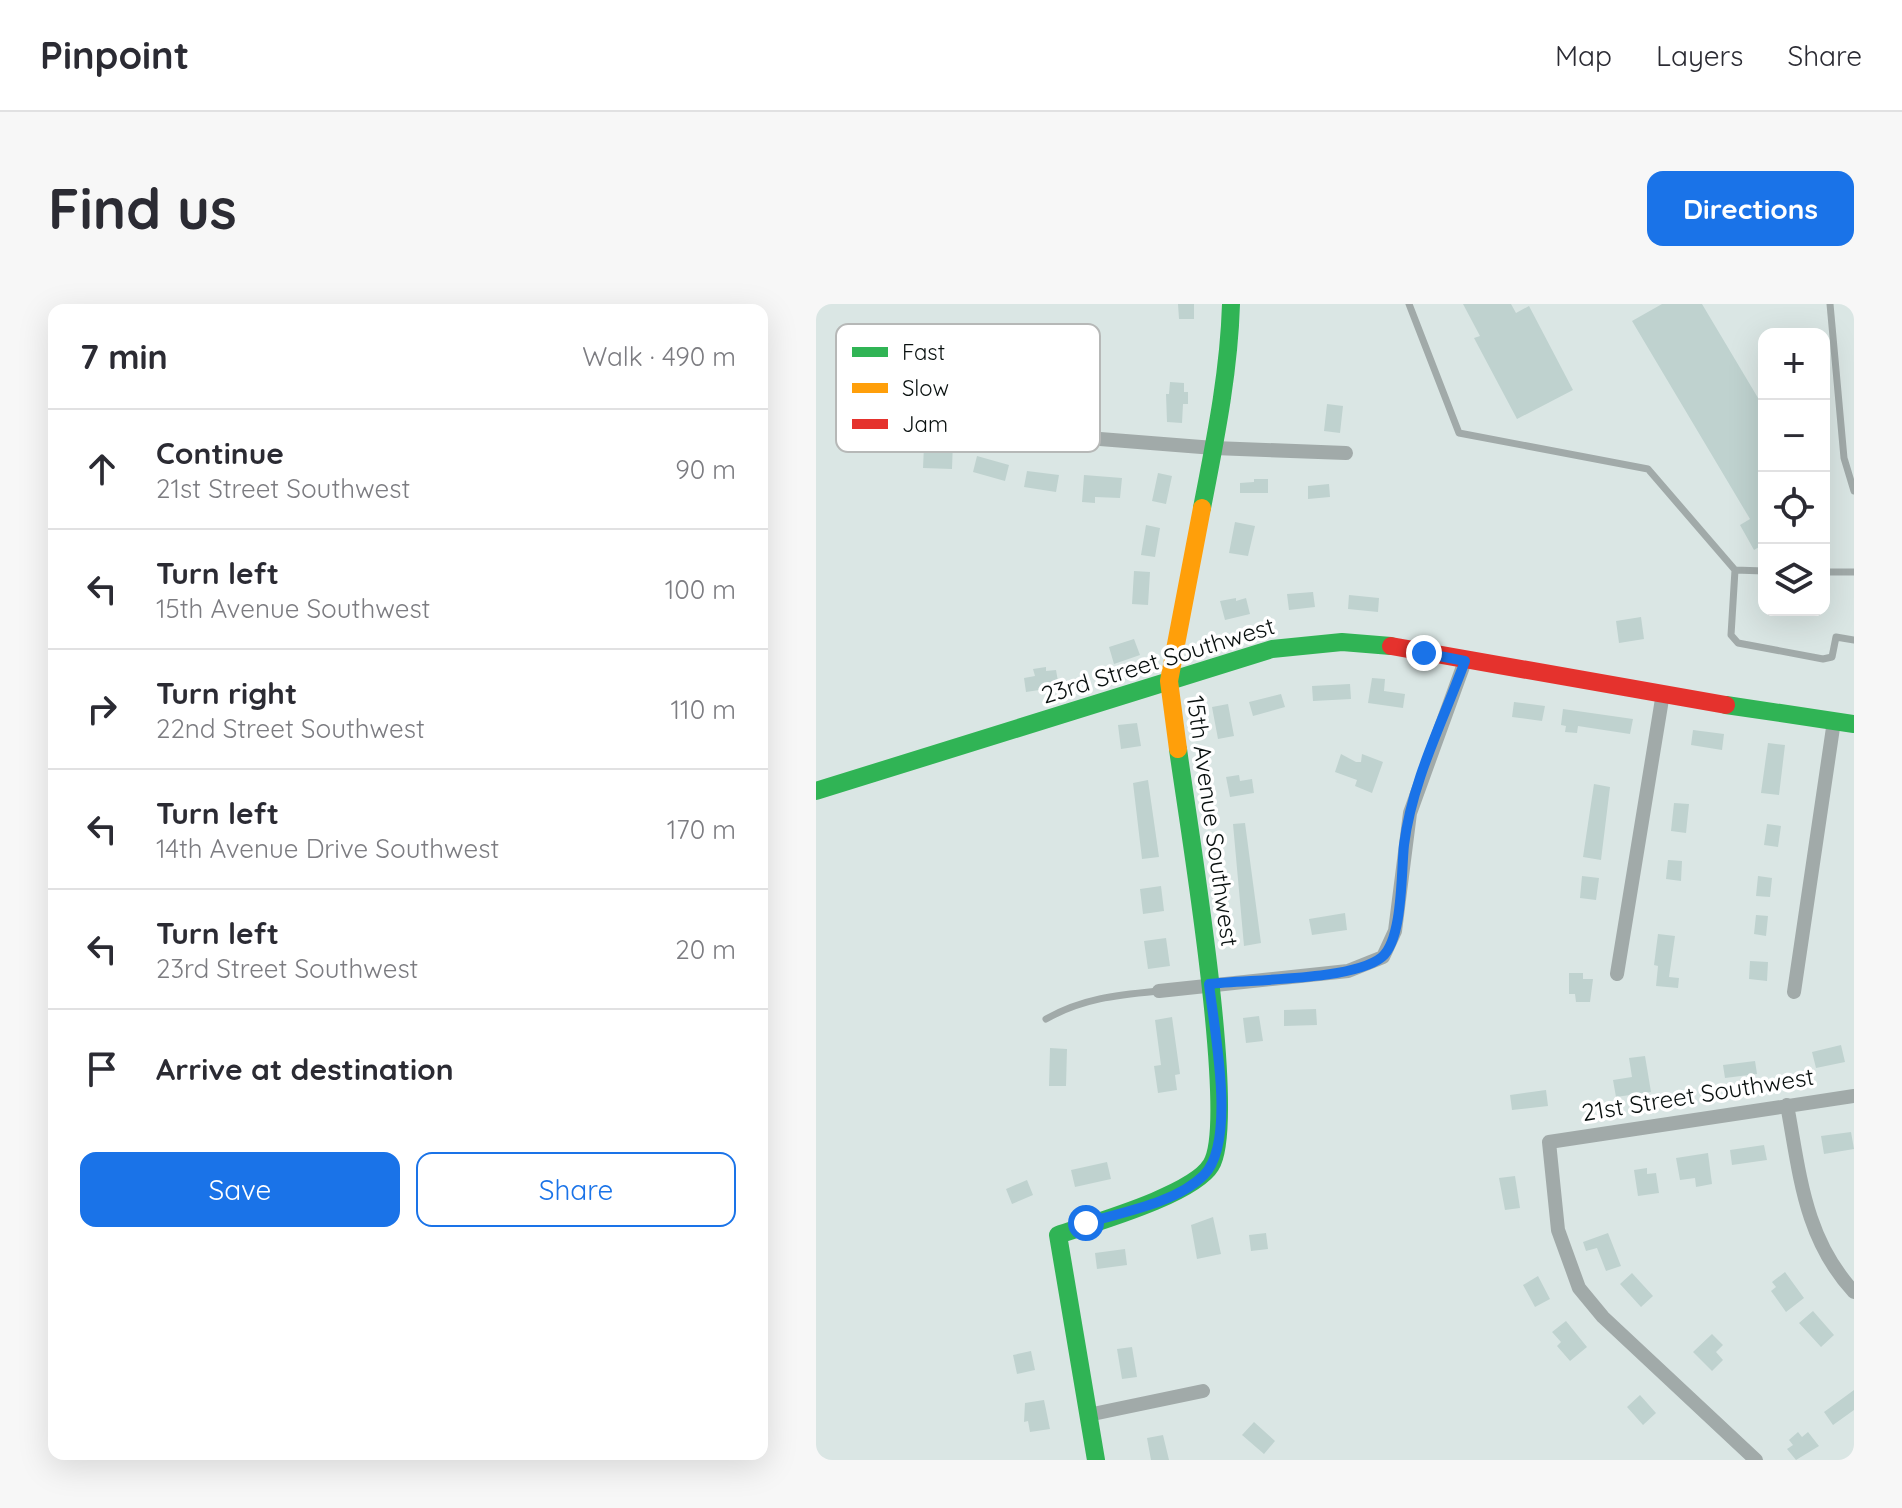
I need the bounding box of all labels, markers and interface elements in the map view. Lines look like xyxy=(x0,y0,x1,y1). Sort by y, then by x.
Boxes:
text: Pinpoint xyxy=(40,31,189,79)
text: Map xyxy=(1555,38,1612,73)
text: Layers xyxy=(1656,38,1743,73)
text: Share xyxy=(1787,38,1862,73)
button: Directions xyxy=(1647,171,1854,246)
text: Find us xyxy=(48,173,237,243)
legend xyxy=(836,324,1100,452)
map controls xyxy=(1758,328,1830,616)
button: + xyxy=(1758,328,1830,400)
text: 7 min xyxy=(80,335,168,378)
text: Fast xyxy=(902,338,945,366)
text: Walk · 490 m xyxy=(582,340,736,373)
text: Slow xyxy=(902,374,949,402)
button: − xyxy=(1758,400,1830,472)
text: Jam xyxy=(902,410,948,438)
text: Continue xyxy=(156,434,284,472)
icon: ahead xyxy=(80,447,124,491)
text: 90 m xyxy=(675,453,736,486)
text: 21st Street Southwest xyxy=(156,472,410,505)
button: locate xyxy=(1758,472,1830,544)
button: layers xyxy=(1758,544,1830,616)
text: Turn left xyxy=(156,554,279,592)
icon: left xyxy=(80,567,124,611)
text: 100 m xyxy=(665,573,736,606)
text: 15th Avenue Southwest xyxy=(156,592,430,625)
street label: 23rd Street Southwest xyxy=(1037,610,1278,710)
route end xyxy=(1406,635,1442,671)
text: Turn right xyxy=(156,674,297,712)
icon: right xyxy=(80,687,124,731)
text: 110 m xyxy=(670,693,736,726)
street label: 15th Avenue Southwest xyxy=(1181,693,1245,948)
text: 22nd Street Southwest xyxy=(156,712,425,745)
text: Turn left xyxy=(156,794,279,832)
icon: left xyxy=(80,807,124,851)
text: 170 m xyxy=(667,813,736,846)
text: 14th Avenue Drive Southwest xyxy=(156,832,499,865)
text: Turn left xyxy=(156,914,279,952)
icon: left xyxy=(80,927,124,971)
text: 20 m xyxy=(675,933,736,966)
text: 23rd Street Southwest xyxy=(156,952,418,985)
icon: arrive xyxy=(80,1047,124,1091)
text: Arrive at destination xyxy=(156,1050,454,1088)
street label: 21st Street Southwest xyxy=(1580,1061,1816,1127)
button: Save xyxy=(80,1152,400,1227)
button: Share xyxy=(416,1152,736,1227)
route start xyxy=(1068,1205,1104,1241)

